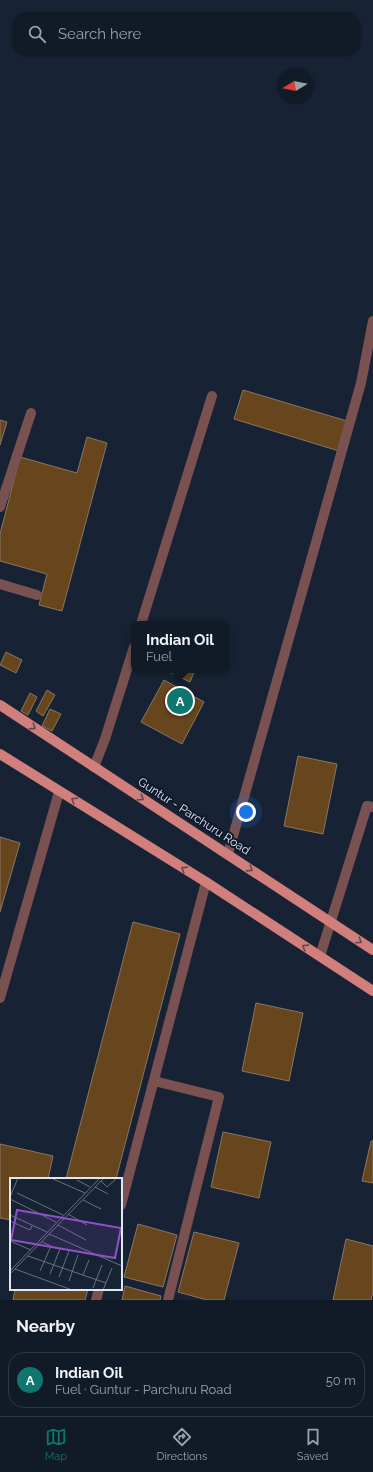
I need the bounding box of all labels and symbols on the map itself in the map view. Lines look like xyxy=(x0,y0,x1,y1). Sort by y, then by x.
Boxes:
north arrow xyxy=(277,68,313,104)
pin: A xyxy=(167,686,193,716)
one-way arrow xyxy=(28,722,35,729)
street label: Guntur - Parchuru Road xyxy=(135,775,253,857)
one-way arrow xyxy=(137,793,144,801)
one-way arrow xyxy=(71,798,78,805)
your location xyxy=(236,802,256,822)
one-way arrow xyxy=(246,864,253,871)
one-way arrow xyxy=(181,866,188,874)
one-way arrow xyxy=(355,936,362,944)
one-way arrow xyxy=(302,944,309,952)
inset map xyxy=(10,1178,122,1290)

